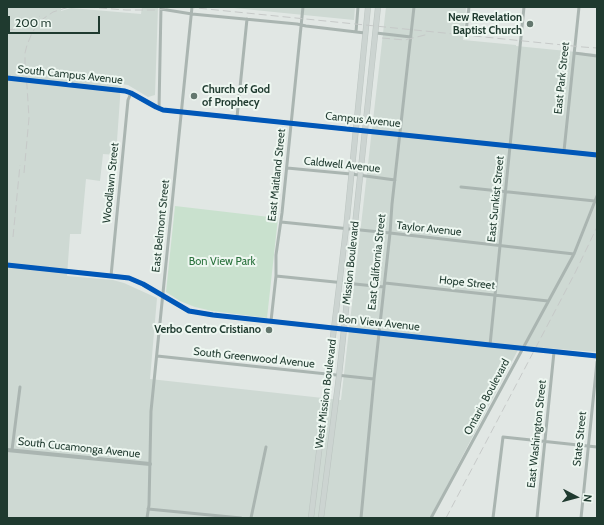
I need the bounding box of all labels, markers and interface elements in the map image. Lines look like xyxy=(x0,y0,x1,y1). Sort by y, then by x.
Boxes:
scale bar xyxy=(10,8,102,34)
place label: New Revelation Baptist Church xyxy=(448,11,522,37)
text: 200 m xyxy=(15,15,51,30)
marker: New Revelation Baptist Church xyxy=(525,19,535,29)
street label: East Park Street xyxy=(552,41,572,115)
street label: South Campus Avenue xyxy=(17,63,123,87)
place label: Church of God of Prophecy xyxy=(202,83,270,109)
marker: Church of God of Prophecy xyxy=(189,91,199,101)
street label: Campus Avenue xyxy=(325,109,401,131)
street label: East Maitland Street xyxy=(266,128,288,222)
street label: Woodlawn Street xyxy=(100,142,122,224)
street label: Caldwell Avenue xyxy=(303,154,381,176)
street label: East Sunkist Street xyxy=(485,155,507,243)
street label: East Belmont Street xyxy=(150,179,172,273)
street label: East California Street xyxy=(365,213,389,311)
street label: Taylor Avenue xyxy=(396,219,462,239)
street label: Mission Boulevard xyxy=(340,221,362,305)
park label: Bon View Park xyxy=(189,255,255,269)
street label: Hope Street xyxy=(438,274,496,292)
street label: Bon View Avenue xyxy=(338,312,420,334)
place label: Verbo Centro Cristiano xyxy=(154,323,261,337)
marker: Verbo Centro Cristiano xyxy=(264,325,274,335)
street label: West Mission Boulevard xyxy=(313,339,339,449)
street label: South Greenwood Avenue xyxy=(193,345,315,371)
street label: Ontario Boulevard xyxy=(461,357,513,437)
street label: East Washington Street xyxy=(525,379,549,489)
street label: State Street xyxy=(571,411,589,467)
street label: South Cucamonga Avenue xyxy=(17,435,141,461)
north arrow xyxy=(556,477,596,517)
text: N xyxy=(581,494,595,503)

